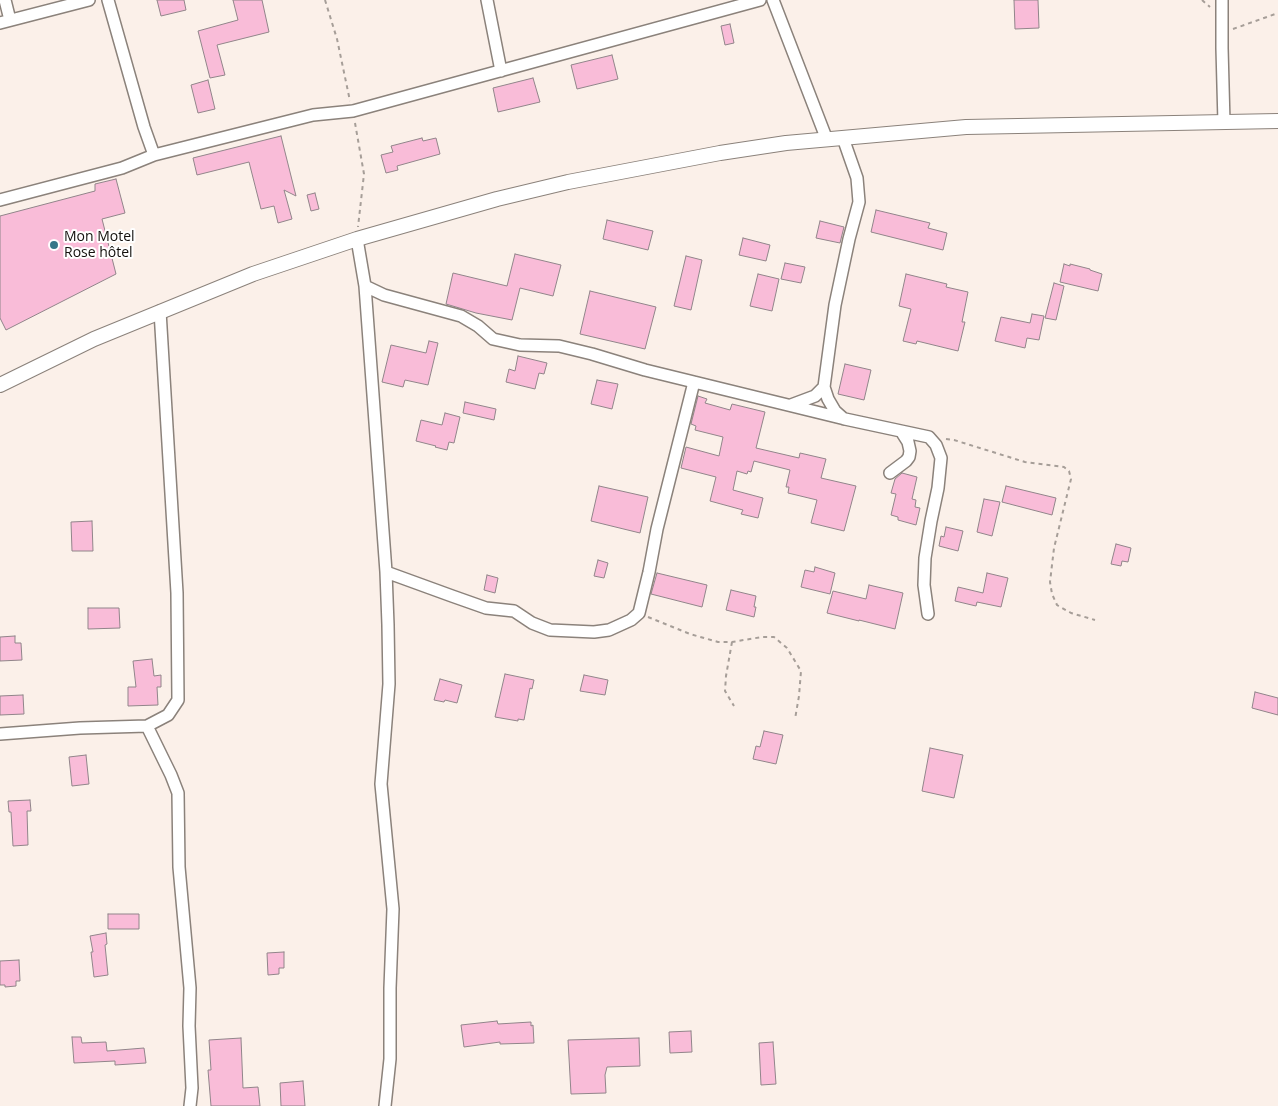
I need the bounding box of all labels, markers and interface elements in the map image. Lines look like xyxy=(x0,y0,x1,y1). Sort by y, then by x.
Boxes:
place label: Mon Motel Rose hôtel xyxy=(64,229,135,262)
marker: Mon Motel Rose hôtel xyxy=(48,239,60,251)

